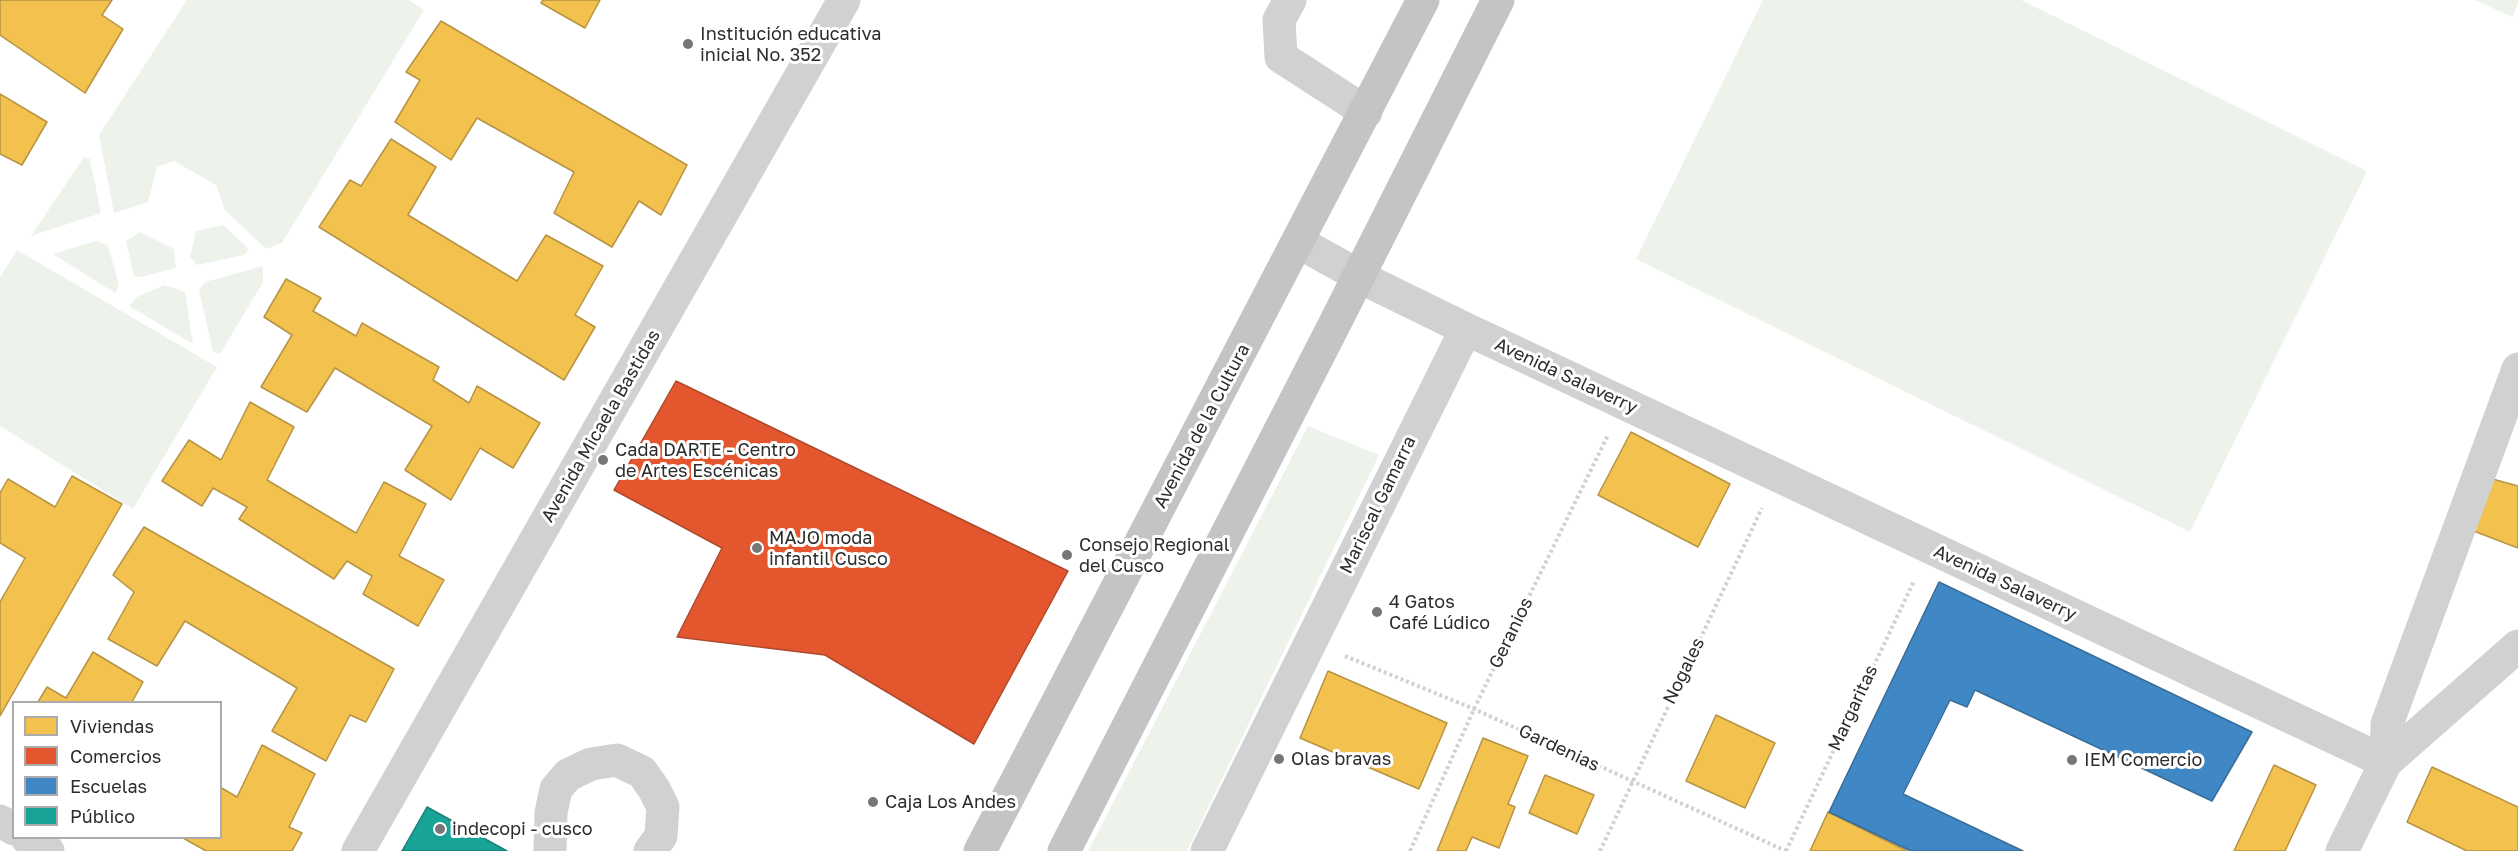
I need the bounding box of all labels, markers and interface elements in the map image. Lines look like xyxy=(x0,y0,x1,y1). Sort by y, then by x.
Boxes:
place label: Institución educativa inicial No. 352 xyxy=(700,23,881,66)
marker: Institución educativa inicial No. 352 xyxy=(681,37,695,51)
street label: Avenida Micaela Bastidas xyxy=(537,326,665,526)
street label: Avenida Salaverry xyxy=(1491,333,1641,419)
street label: Avenida de la Cultura xyxy=(1150,340,1254,512)
street label: Mariscal Gamarra xyxy=(1335,433,1421,577)
place label: Cada DARTE - Centro de Artes Escénicas xyxy=(615,439,796,482)
marker: Cada DARTE - Centro de Artes Escénicas xyxy=(596,453,610,467)
place label: MAJO moda infantil Cusco xyxy=(769,527,888,570)
place label: Consejo Regional del Cusco xyxy=(1079,534,1229,576)
street label: Avenida Salaverry xyxy=(1930,540,2080,626)
marker: MAJO moda infantil Cusco xyxy=(750,541,764,555)
marker: Consejo Regional del Cusco xyxy=(1060,548,1074,562)
place label: 4 Gatos Café Lúdico xyxy=(1389,591,1490,634)
street label: Geranios xyxy=(1485,594,1537,672)
marker: 4 Gatos Café Lúdico xyxy=(1370,605,1384,619)
street label: Nogales xyxy=(1659,634,1709,708)
street label: Margaritas xyxy=(1824,662,1882,754)
legend xyxy=(12,701,222,839)
text: Viviendas xyxy=(70,715,154,737)
street label: Gardenias xyxy=(1515,720,1603,776)
text: Comercios xyxy=(70,745,161,767)
place label: Olas bravas xyxy=(1291,748,1391,770)
place label: IEM Comercio xyxy=(2084,749,2202,771)
marker: Olas bravas xyxy=(1272,752,1286,766)
marker: IEM Comercio xyxy=(2065,753,2079,767)
text: Escuelas xyxy=(70,775,147,797)
place label: Caja Los Andes xyxy=(885,791,1016,813)
marker: Caja Los Andes xyxy=(866,795,880,809)
text: Público xyxy=(70,805,135,827)
place label: indecopi - cusco xyxy=(452,818,593,840)
marker: indecopi - cusco xyxy=(433,822,447,836)

